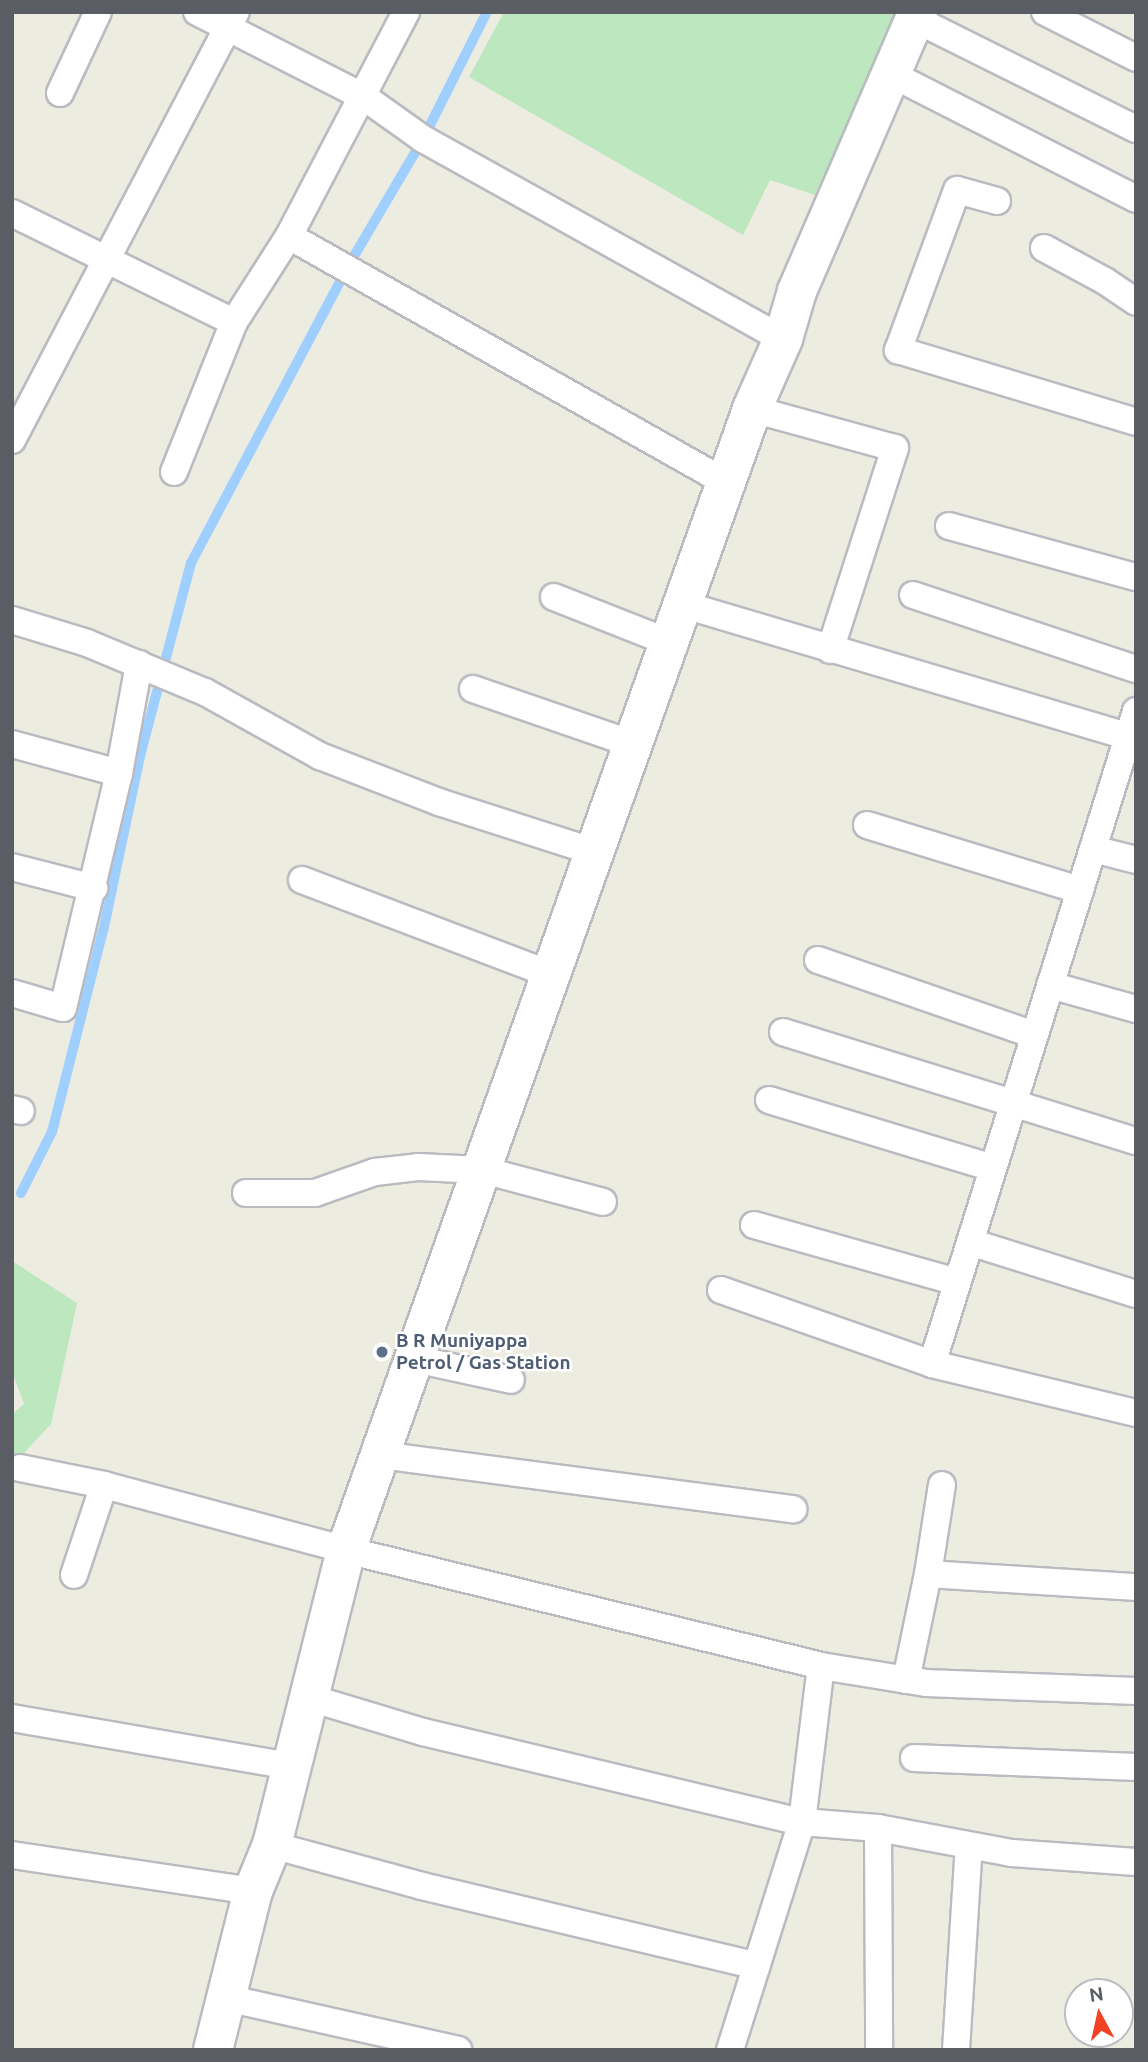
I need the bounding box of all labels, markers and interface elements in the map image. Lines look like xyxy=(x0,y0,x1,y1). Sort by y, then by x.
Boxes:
place label: B R Muniyappa Petrol / Gas Station xyxy=(396,1330,571,1374)
marker: B R Muniyappa Petrol / Gas Station xyxy=(374,1344,390,1360)
north arrow xyxy=(1064,1978,1134,2048)
text: N xyxy=(1088,1982,1105,2006)

